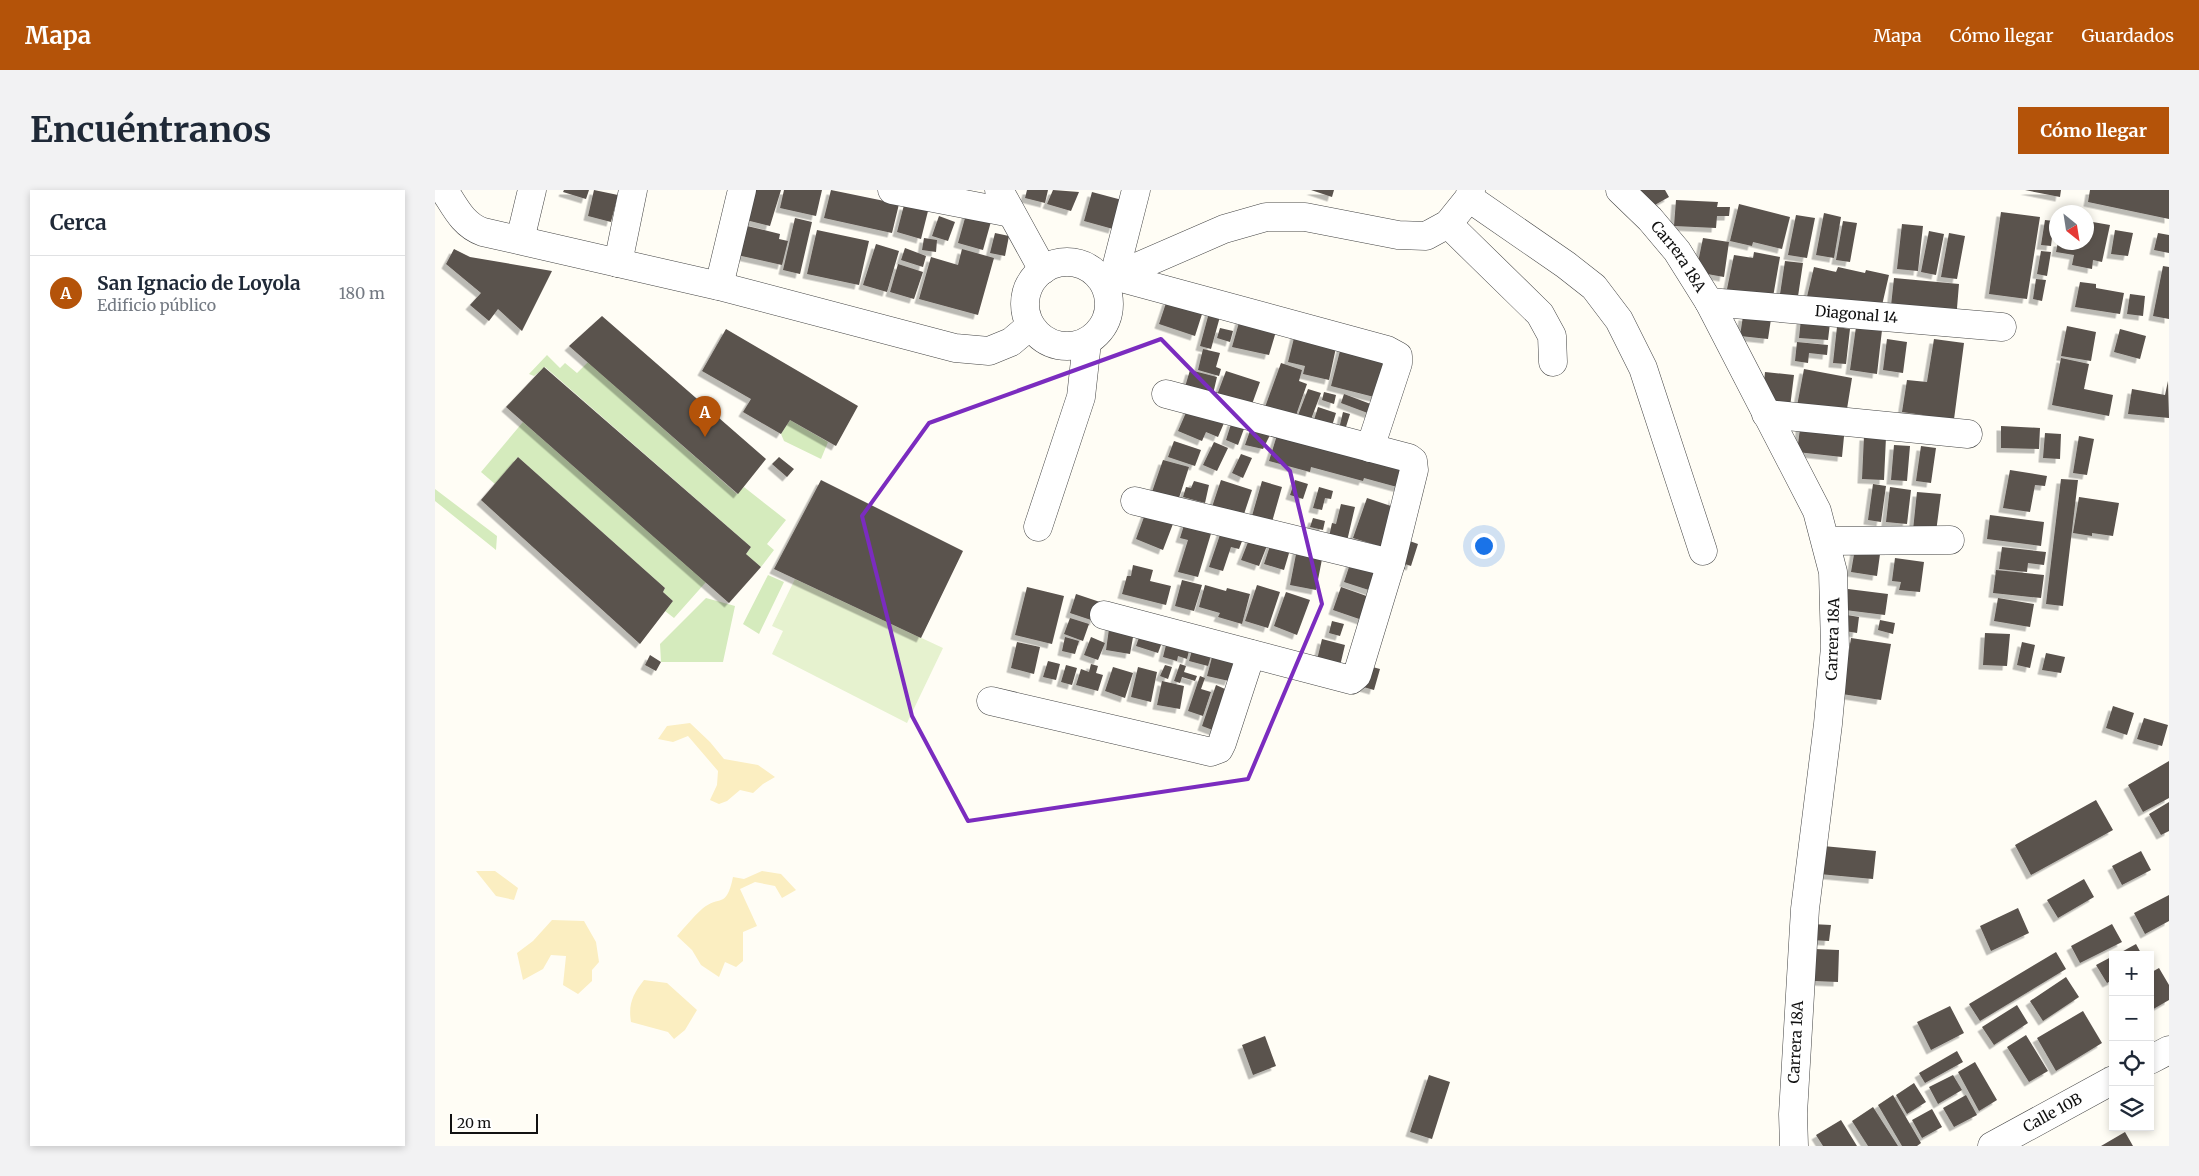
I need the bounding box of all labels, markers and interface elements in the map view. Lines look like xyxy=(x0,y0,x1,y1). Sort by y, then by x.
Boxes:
text: Mapa xyxy=(25,20,91,51)
text: Mapa xyxy=(1873,24,1922,47)
text: Cómo llegar xyxy=(1950,24,2053,47)
text: Guardados xyxy=(2081,24,2174,47)
button: Cómo llegar xyxy=(2018,107,2169,154)
text: Encuéntranos xyxy=(30,108,271,152)
north arrow xyxy=(2049,205,2094,250)
text: Cerca xyxy=(50,209,107,236)
street label: Carrera 18A xyxy=(1647,217,1711,296)
text: San Ignacio de Loyola xyxy=(97,271,301,295)
text: A xyxy=(60,283,72,303)
text: 180 m xyxy=(339,283,385,303)
text: Edificio público xyxy=(97,295,216,315)
street label: Diagonal 14 xyxy=(1814,301,1899,327)
pin: A xyxy=(689,396,721,437)
your location xyxy=(1471,533,1497,559)
street label: Carrera 18A xyxy=(1822,597,1843,681)
map controls xyxy=(2109,951,2154,1131)
button: + xyxy=(2109,951,2154,996)
button: − xyxy=(2109,996,2154,1041)
street label: Carrera 18A xyxy=(1784,1000,1807,1084)
button: locate xyxy=(2109,1041,2154,1086)
button: layers xyxy=(2109,1086,2154,1131)
street label: Calle 10B xyxy=(2020,1089,2085,1136)
scale bar xyxy=(450,1111,537,1134)
text: 20 m xyxy=(457,1114,491,1132)

